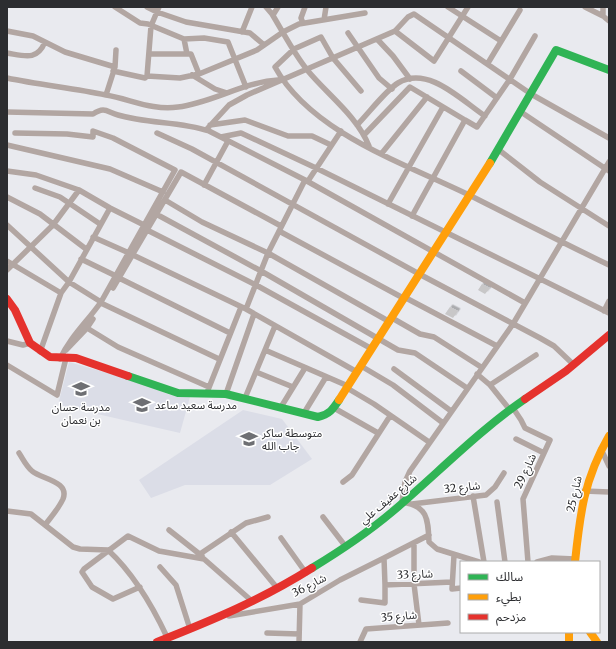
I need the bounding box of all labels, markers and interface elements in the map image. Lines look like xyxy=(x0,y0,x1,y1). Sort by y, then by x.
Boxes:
school or university icon: مدرسة حسان بن نعمان xyxy=(71,379,91,399)
school or university icon: مدرسة سعيد ساعد xyxy=(132,395,152,415)
place label: مدرسة سعيد ساعد xyxy=(155,398,237,412)
place label: مدرسة حسان بن نعمان xyxy=(52,400,110,427)
place label: متوسطة ساكر جاب الله xyxy=(261,426,322,453)
school or university icon: متوسطة ساكر جاب الله xyxy=(239,429,259,449)
street label: شارع 29 xyxy=(511,451,540,491)
street label: شارع عفيف علي xyxy=(356,471,422,529)
street label: شارع 25 xyxy=(563,474,586,514)
street label: شارع 32 xyxy=(443,478,481,497)
legend xyxy=(460,561,600,633)
street label: شارع 33 xyxy=(397,566,434,583)
text: سالك xyxy=(496,569,523,584)
street label: شارع 36 xyxy=(289,570,329,600)
text: بطيء xyxy=(496,589,522,607)
street label: شارع 35 xyxy=(380,607,418,626)
text: مزدحم xyxy=(496,609,526,626)

